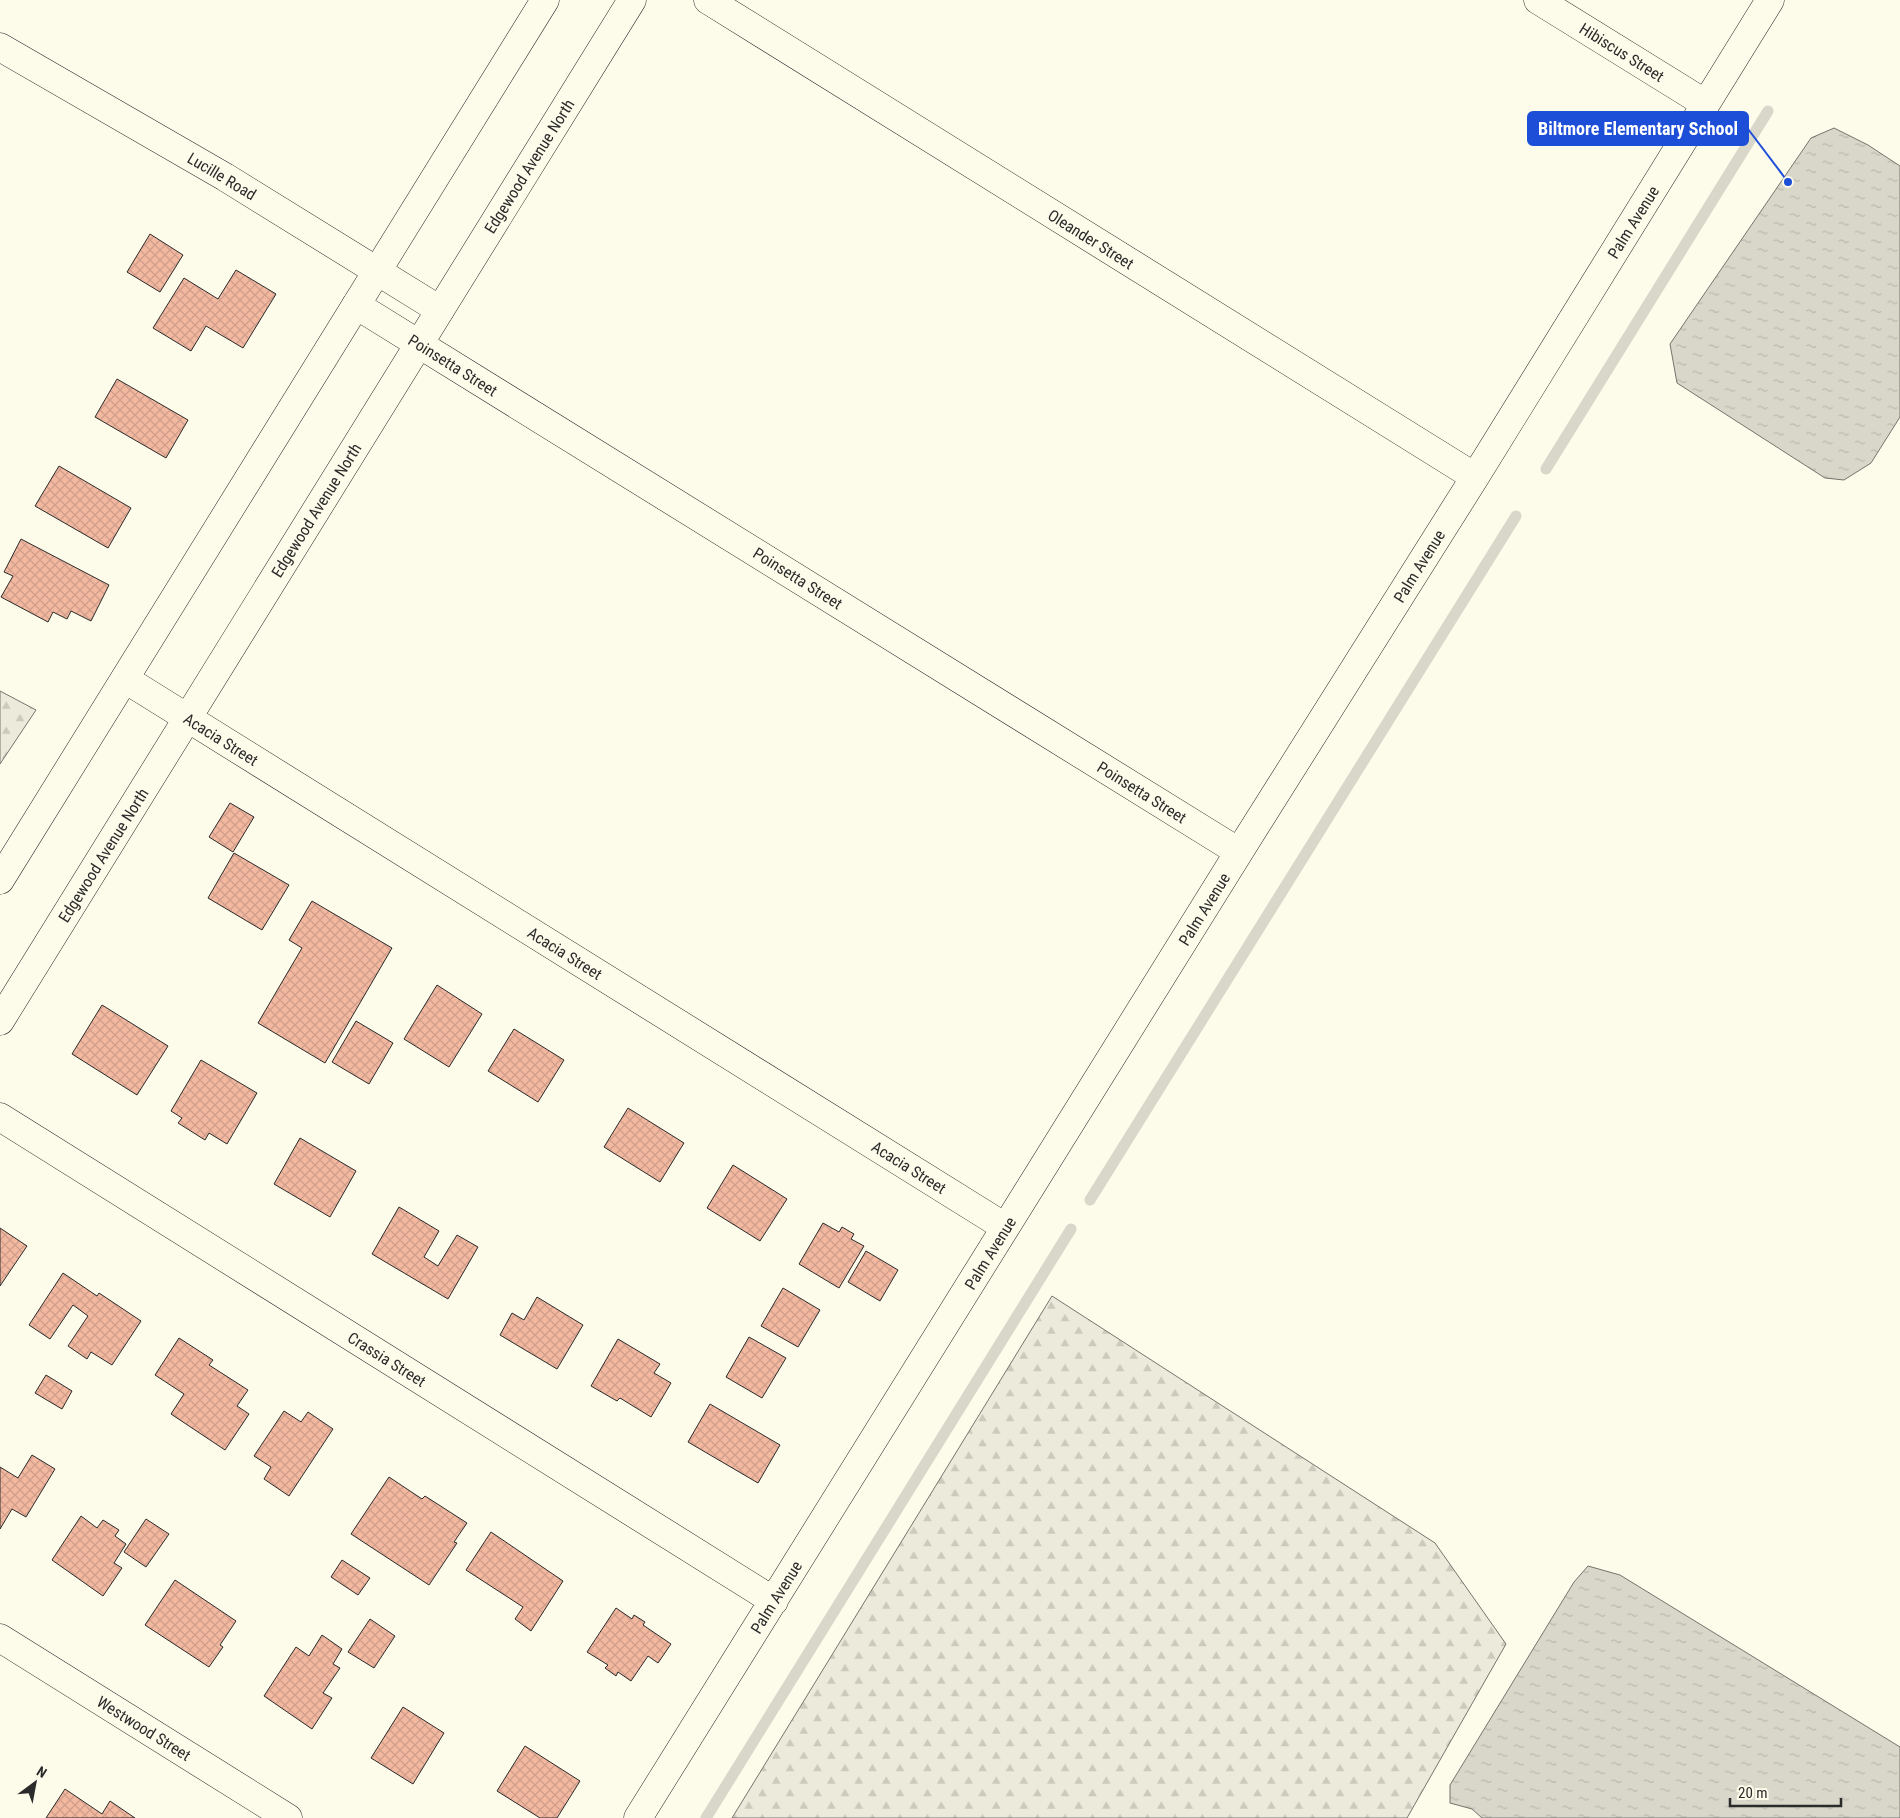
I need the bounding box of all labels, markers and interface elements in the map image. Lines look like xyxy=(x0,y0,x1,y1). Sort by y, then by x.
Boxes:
street label: Hibiscus Street xyxy=(1576,19,1668,86)
street label: Edgewood Avenue North xyxy=(480,96,578,237)
callout: Biltmore Elementary School xyxy=(1528,112,1748,145)
text: Biltmore Elementary School xyxy=(1538,118,1738,139)
street label: Lucille Road xyxy=(184,149,260,204)
street label: Palm Avenue xyxy=(1604,183,1663,262)
street label: Oleander Street xyxy=(1044,205,1137,274)
street label: Poinsetta Street xyxy=(405,331,501,400)
street label: Edgewood Avenue North xyxy=(267,440,365,581)
street label: Palm Avenue xyxy=(1390,527,1449,606)
street label: Poinsetta Street xyxy=(750,544,846,613)
street label: Acacia Street xyxy=(180,709,262,770)
street label: Poinsetta Street xyxy=(1094,758,1190,827)
street label: Edgewood Avenue North xyxy=(54,785,152,926)
street label: Palm Avenue xyxy=(1175,870,1234,949)
street label: Acacia Street xyxy=(524,923,606,984)
street label: Acacia Street xyxy=(868,1137,950,1198)
street label: Palm Avenue xyxy=(961,1214,1020,1293)
street label: Crassia Street xyxy=(344,1328,429,1391)
street label: Palm Avenue xyxy=(747,1558,806,1637)
street label: Westwood Street xyxy=(93,1692,194,1765)
north arrow xyxy=(10,1758,60,1808)
text: N xyxy=(34,1763,50,1781)
scale bar xyxy=(1730,1776,1841,1808)
text: 20 m xyxy=(1738,1784,1768,1802)

